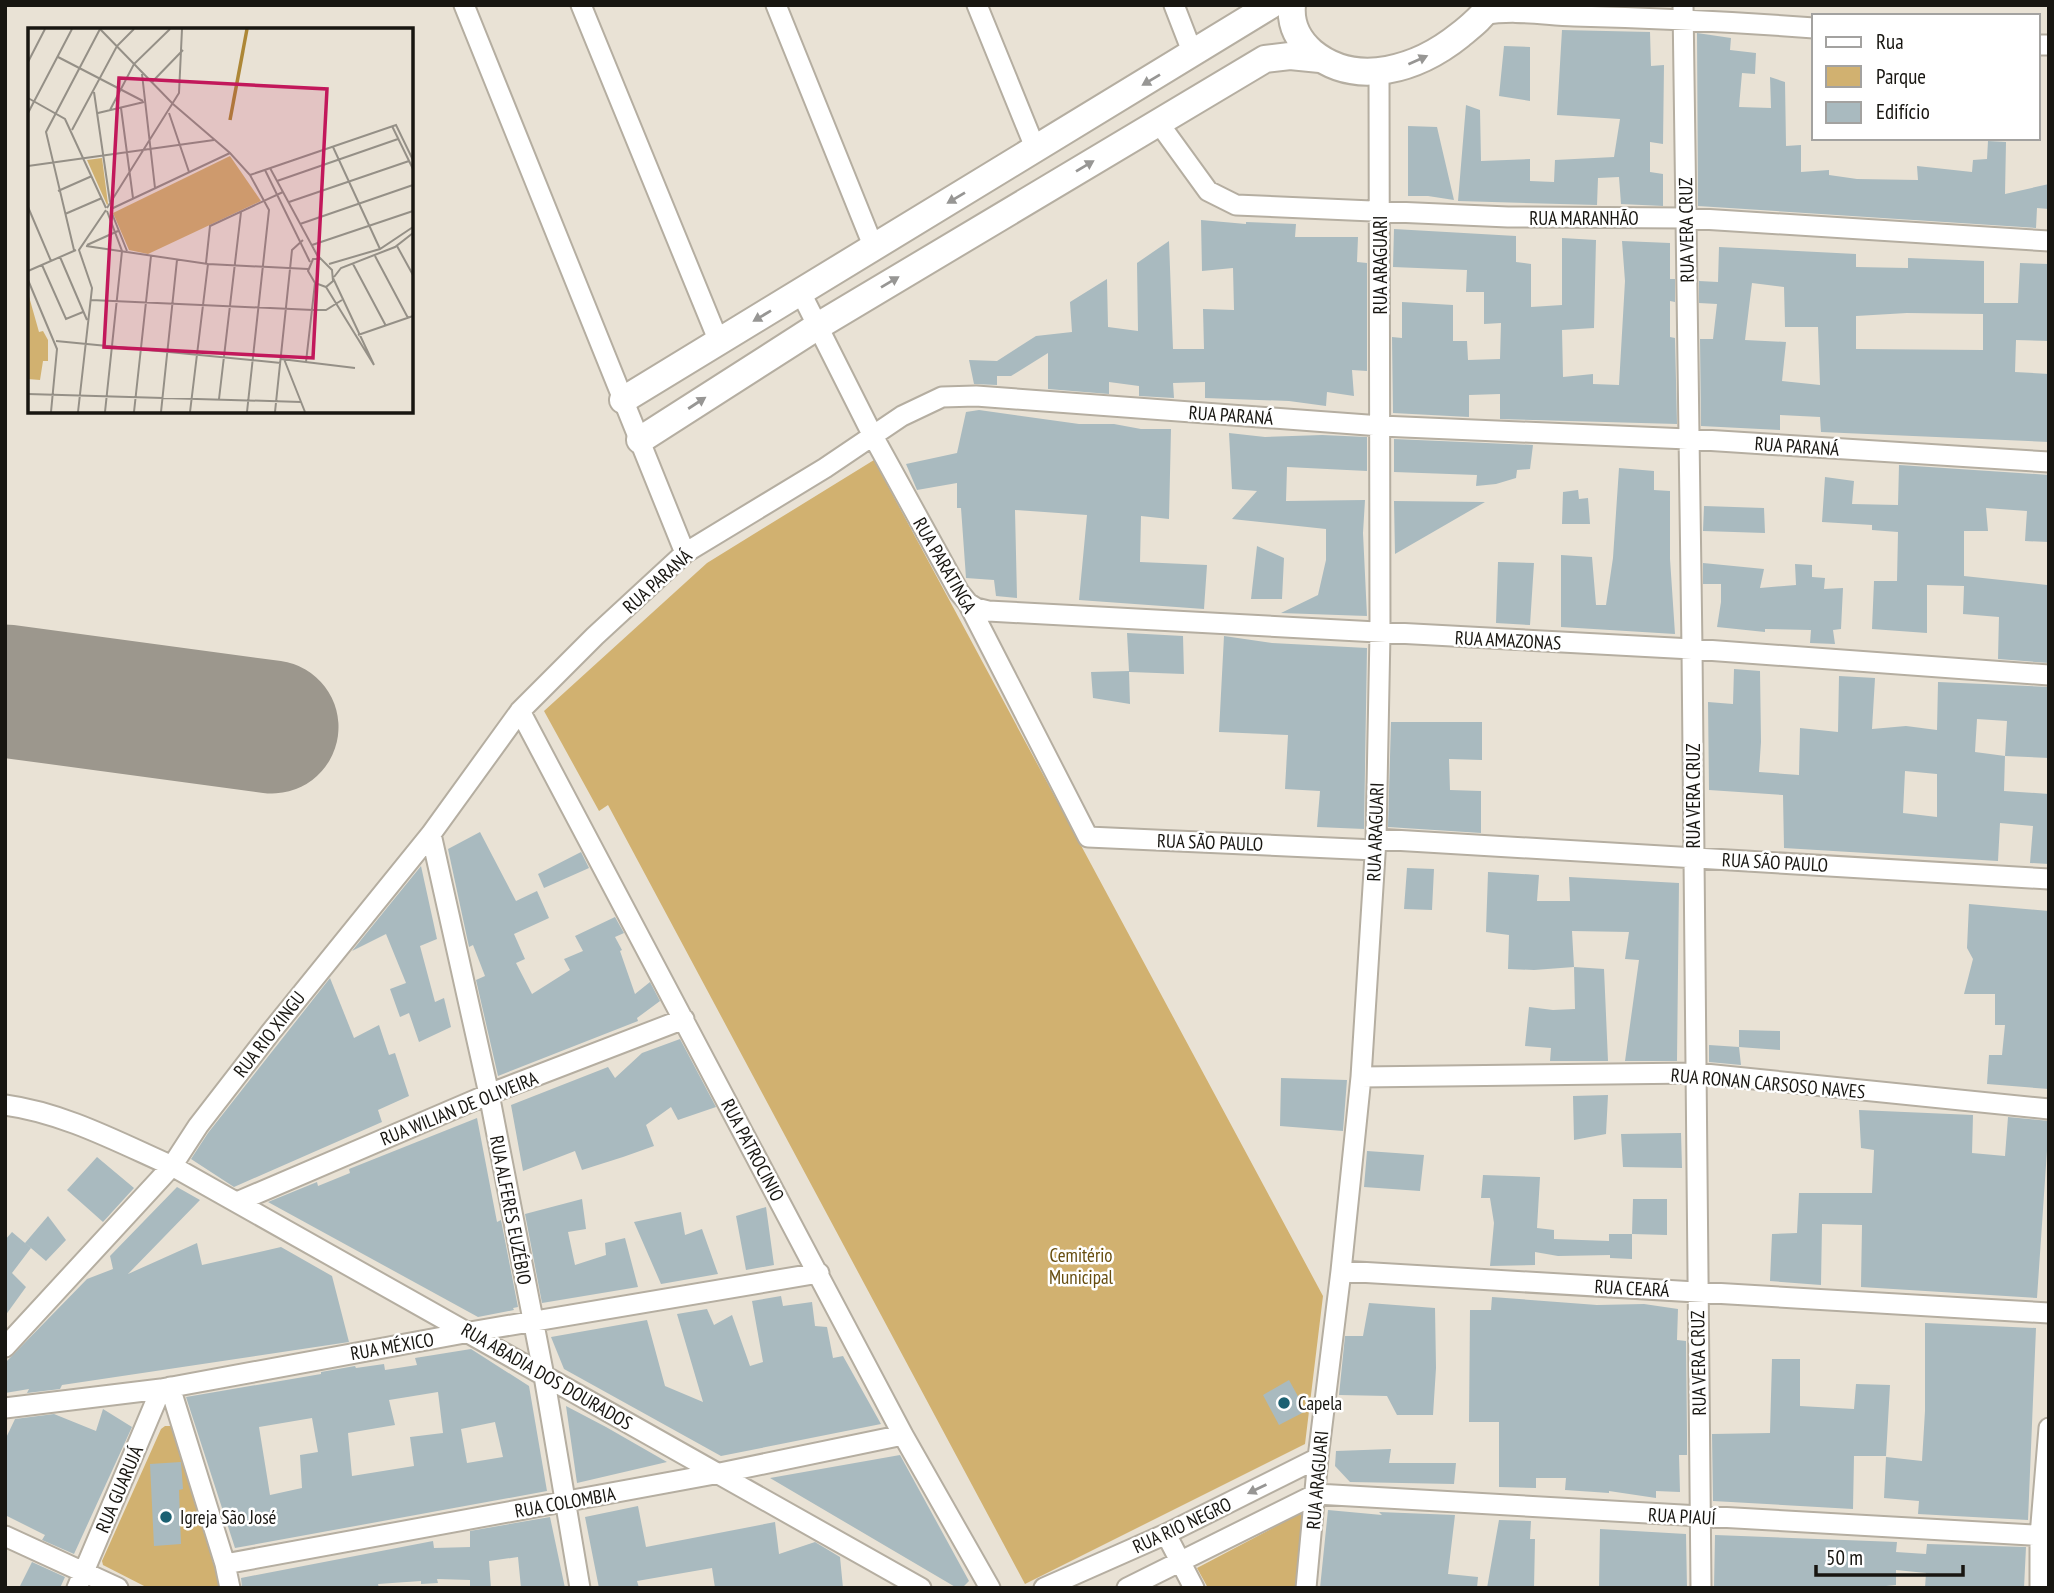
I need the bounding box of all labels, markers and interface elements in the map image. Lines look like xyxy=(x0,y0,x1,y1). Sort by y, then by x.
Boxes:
legend xyxy=(1812,14,2040,140)
inset map xyxy=(28,28,413,413)
text: Rua xyxy=(1876,28,1904,55)
one-way arrow xyxy=(1407,54,1428,65)
text: Parque xyxy=(1876,63,1926,90)
one-way arrow xyxy=(1141,74,1160,86)
text: Edifício xyxy=(1876,98,1930,125)
one-way arrow xyxy=(1076,159,1095,172)
street label: RUA VERA CRUZ xyxy=(1673,177,1699,283)
one-way arrow xyxy=(947,192,966,205)
street label: RUA MARANHÃO xyxy=(1529,206,1639,230)
street label: RUA ARAGUARI xyxy=(1368,216,1392,314)
one-way arrow xyxy=(880,277,900,289)
one-way arrow xyxy=(752,310,771,323)
one-way arrow xyxy=(688,397,707,410)
street label: RUA PARANÁ xyxy=(1188,400,1274,430)
street label: RUA PARANÁ xyxy=(1754,431,1840,461)
street label: RUA PARATINGA xyxy=(908,513,982,617)
street label: RUA PARANÁ xyxy=(617,544,697,618)
street label: RUA AMAZONAS xyxy=(1454,625,1562,655)
street label: RUA VERA CRUZ xyxy=(1681,743,1705,849)
street label: RUA ARAGUARI xyxy=(1361,782,1389,882)
street label: RUA SÃO PAULO xyxy=(1156,828,1264,856)
street label: RUA SÃO PAULO xyxy=(1721,847,1829,877)
street label: RUA RIO XINGU xyxy=(228,986,310,1082)
street label: RUA RONAN CARSOSO NAVES xyxy=(1670,1063,1866,1103)
street label: RUA WILIAN DE OLIVEIRA xyxy=(377,1065,541,1151)
street label: RUA PATROCINIO xyxy=(716,1095,790,1205)
street label: RUA ALFERES EUZÉBIO xyxy=(485,1133,537,1287)
park label: Cemitério Municipal xyxy=(1049,1243,1114,1289)
street label: RUA CEARÁ xyxy=(1594,1274,1670,1302)
street label: RUA VERA CRUZ xyxy=(1685,1310,1711,1416)
street label: RUA ABADIA DOS DOURADOS xyxy=(457,1317,637,1435)
street label: RUA MÉXICO xyxy=(348,1327,436,1365)
place label: Capela xyxy=(1298,1391,1342,1415)
marker: Capela xyxy=(1276,1395,1292,1411)
street label: RUA ARAGUARI xyxy=(1301,1430,1333,1530)
street label: RUA GUARUJÁ xyxy=(90,1442,148,1536)
street label: RUA COLOMBIA xyxy=(513,1481,617,1523)
one-way arrow xyxy=(1246,1482,1266,1494)
street label: RUA RIO NEGRO xyxy=(1129,1492,1235,1558)
street label: RUA PIAUÍ xyxy=(1648,1502,1717,1530)
place label: Igreja São José xyxy=(180,1505,277,1529)
marker: Igreja São José xyxy=(158,1509,174,1525)
scale bar xyxy=(1816,1534,1963,1578)
text: 50 m xyxy=(1826,1544,1863,1571)

